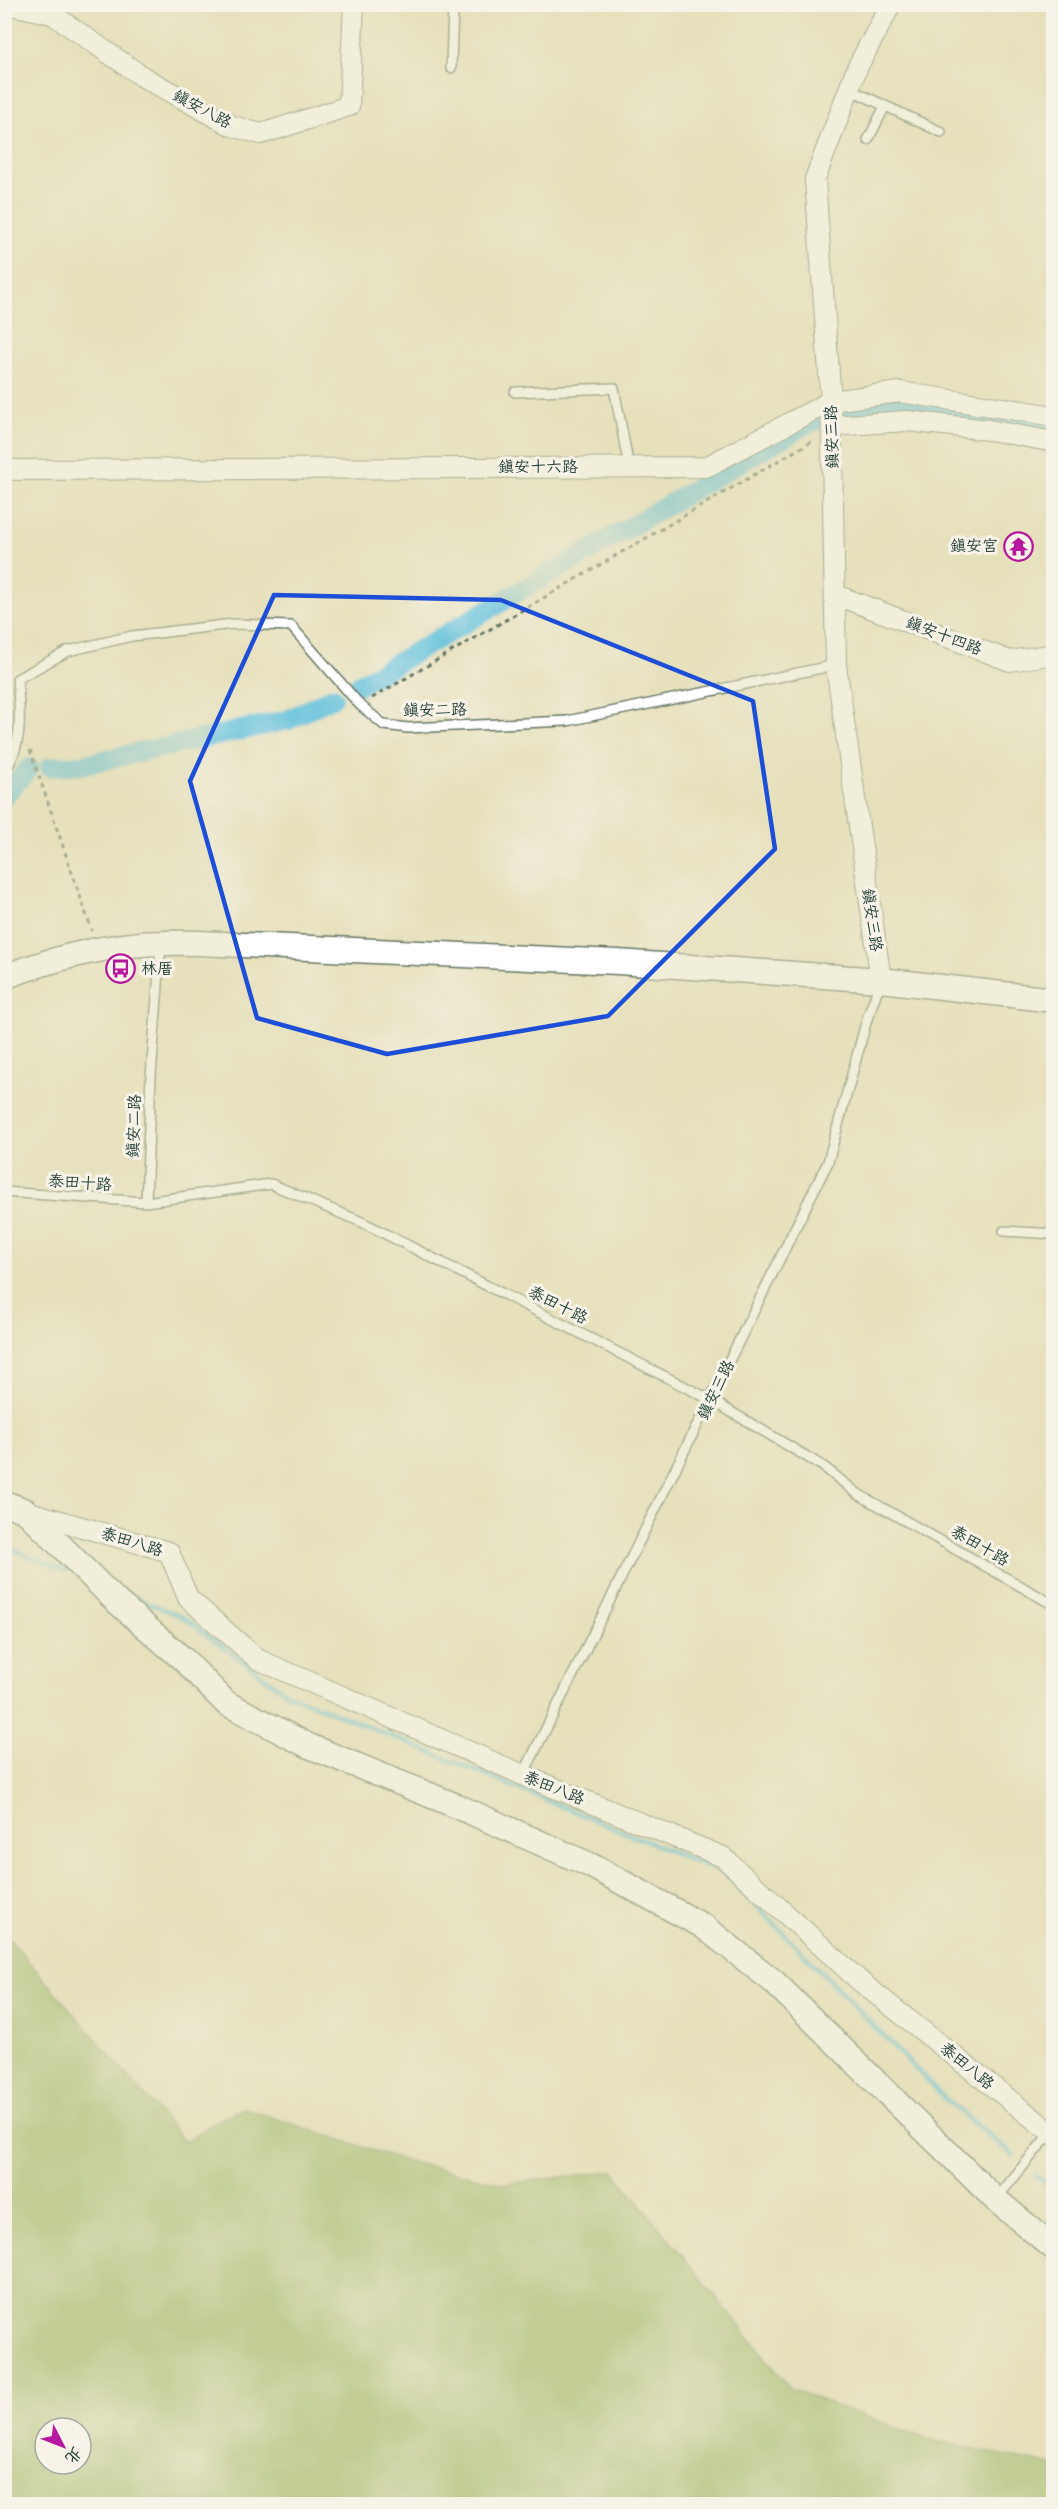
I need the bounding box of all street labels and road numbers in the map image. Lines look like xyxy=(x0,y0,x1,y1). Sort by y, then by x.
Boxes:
street label: 鎮安八路 xyxy=(169,84,235,134)
street label: 鎮安三路 xyxy=(820,405,844,469)
street label: 鎮安十六路 xyxy=(498,456,578,478)
street label: 鎮安十四路 xyxy=(903,611,985,661)
street label: 鎮安二路 xyxy=(403,698,467,722)
street label: 鎮安三路 xyxy=(857,887,887,953)
street label: 鎮安二路 xyxy=(122,1094,146,1158)
street label: 泰田十路 xyxy=(47,1170,113,1196)
street label: 泰田十路 xyxy=(524,1281,592,1329)
street label: 鎮安三路 xyxy=(692,1356,740,1424)
street label: 泰田十路 xyxy=(947,1520,1013,1572)
street label: 泰田八路 xyxy=(98,1522,166,1562)
street label: 泰田八路 xyxy=(520,1766,588,1810)
street label: 泰田八路 xyxy=(935,2037,999,2095)

